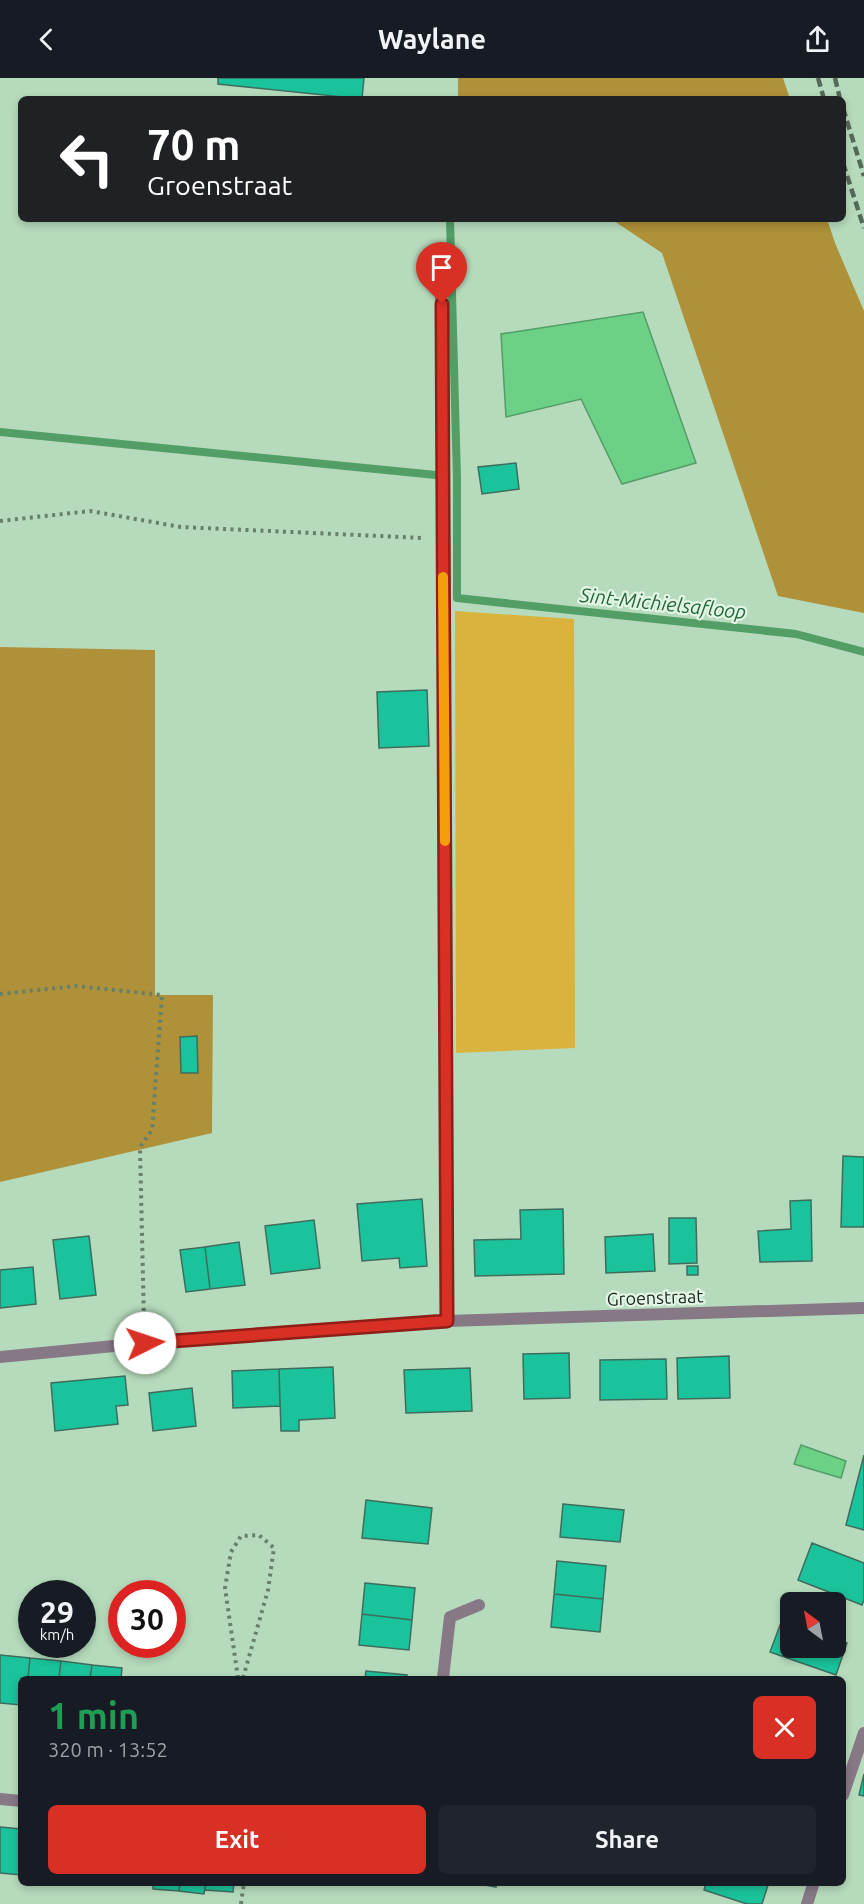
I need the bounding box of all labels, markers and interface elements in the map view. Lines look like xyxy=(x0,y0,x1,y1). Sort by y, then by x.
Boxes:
icon: back xyxy=(30,23,63,56)
icon: share xyxy=(801,23,834,56)
text: Waylane xyxy=(378,24,486,54)
icon: left xyxy=(48,120,126,198)
text: 70 m xyxy=(147,121,241,168)
text: Groenstraat xyxy=(147,170,292,200)
pin xyxy=(416,242,467,304)
icon: arrive xyxy=(425,251,458,284)
water label: Sint-Michielsafloop xyxy=(578,583,747,623)
street label: Groenstraat xyxy=(606,1285,704,1309)
position arrow xyxy=(113,1311,177,1375)
speed limit sign: 30 xyxy=(108,1580,186,1658)
north arrow xyxy=(780,1592,846,1658)
map controls xyxy=(780,1592,846,1658)
text: 29 xyxy=(40,1595,74,1629)
text: km/h xyxy=(40,1626,74,1643)
text: 1 min xyxy=(48,1695,139,1736)
button: close xyxy=(753,1696,816,1759)
text: 320 m · 13:52 xyxy=(48,1738,168,1761)
button: Exit xyxy=(48,1805,426,1874)
button: Share xyxy=(438,1805,816,1874)

